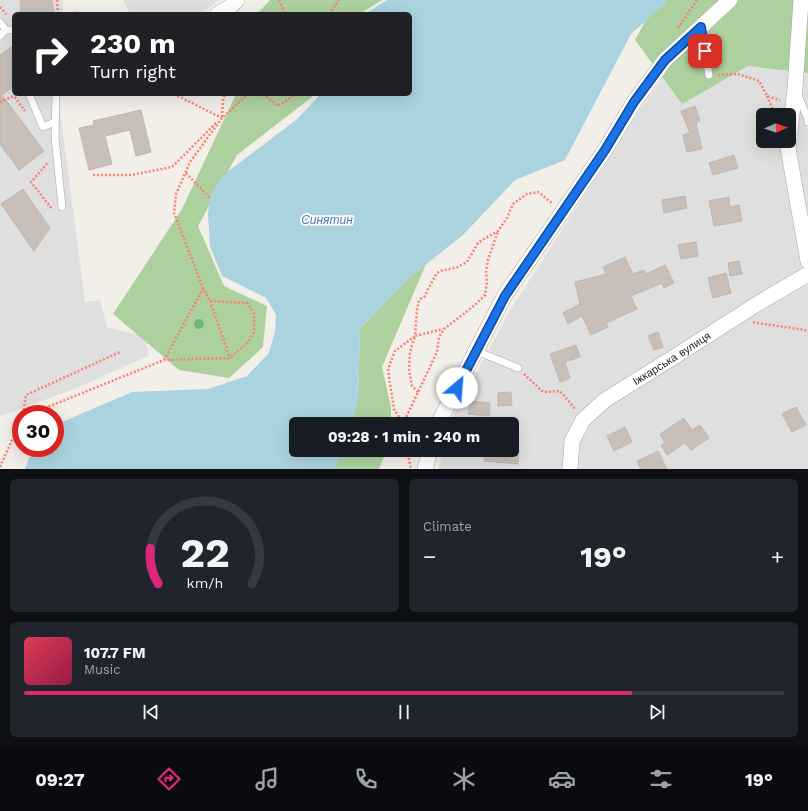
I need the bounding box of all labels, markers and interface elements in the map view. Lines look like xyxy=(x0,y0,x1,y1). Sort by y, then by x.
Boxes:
text: 230 m xyxy=(90,27,176,60)
icon: right xyxy=(24,28,76,80)
pin xyxy=(688,34,722,68)
icon: arrive xyxy=(694,40,716,62)
text: Turn right xyxy=(90,61,176,82)
north arrow xyxy=(756,108,796,148)
map controls xyxy=(756,108,796,148)
water label: Синятин xyxy=(301,213,353,227)
street label: Іжкарська вулиця xyxy=(630,329,713,388)
position arrow xyxy=(436,367,478,409)
speed limit sign: 30 xyxy=(12,405,64,457)
text: 09:28 · 1 min · 240 m xyxy=(328,428,480,446)
text: Climate xyxy=(423,519,472,534)
text: 22 xyxy=(180,527,229,576)
text: 19° xyxy=(580,539,627,574)
text: − xyxy=(423,544,436,569)
text: + xyxy=(771,544,784,569)
text: km/h xyxy=(186,574,223,590)
text: 107.7 FM xyxy=(84,644,146,662)
text: Music xyxy=(84,662,121,677)
icon: previous xyxy=(140,701,162,723)
icon: pause xyxy=(393,701,415,723)
icon: next xyxy=(646,701,668,723)
icon: directions xyxy=(155,765,183,793)
icon: music xyxy=(253,765,281,793)
icon: phone xyxy=(352,765,380,793)
icon: climate xyxy=(450,765,478,793)
icon: car xyxy=(548,765,576,793)
icon: filters xyxy=(647,765,675,793)
text: 09:27 xyxy=(35,769,85,790)
text: 19° xyxy=(745,769,773,790)

